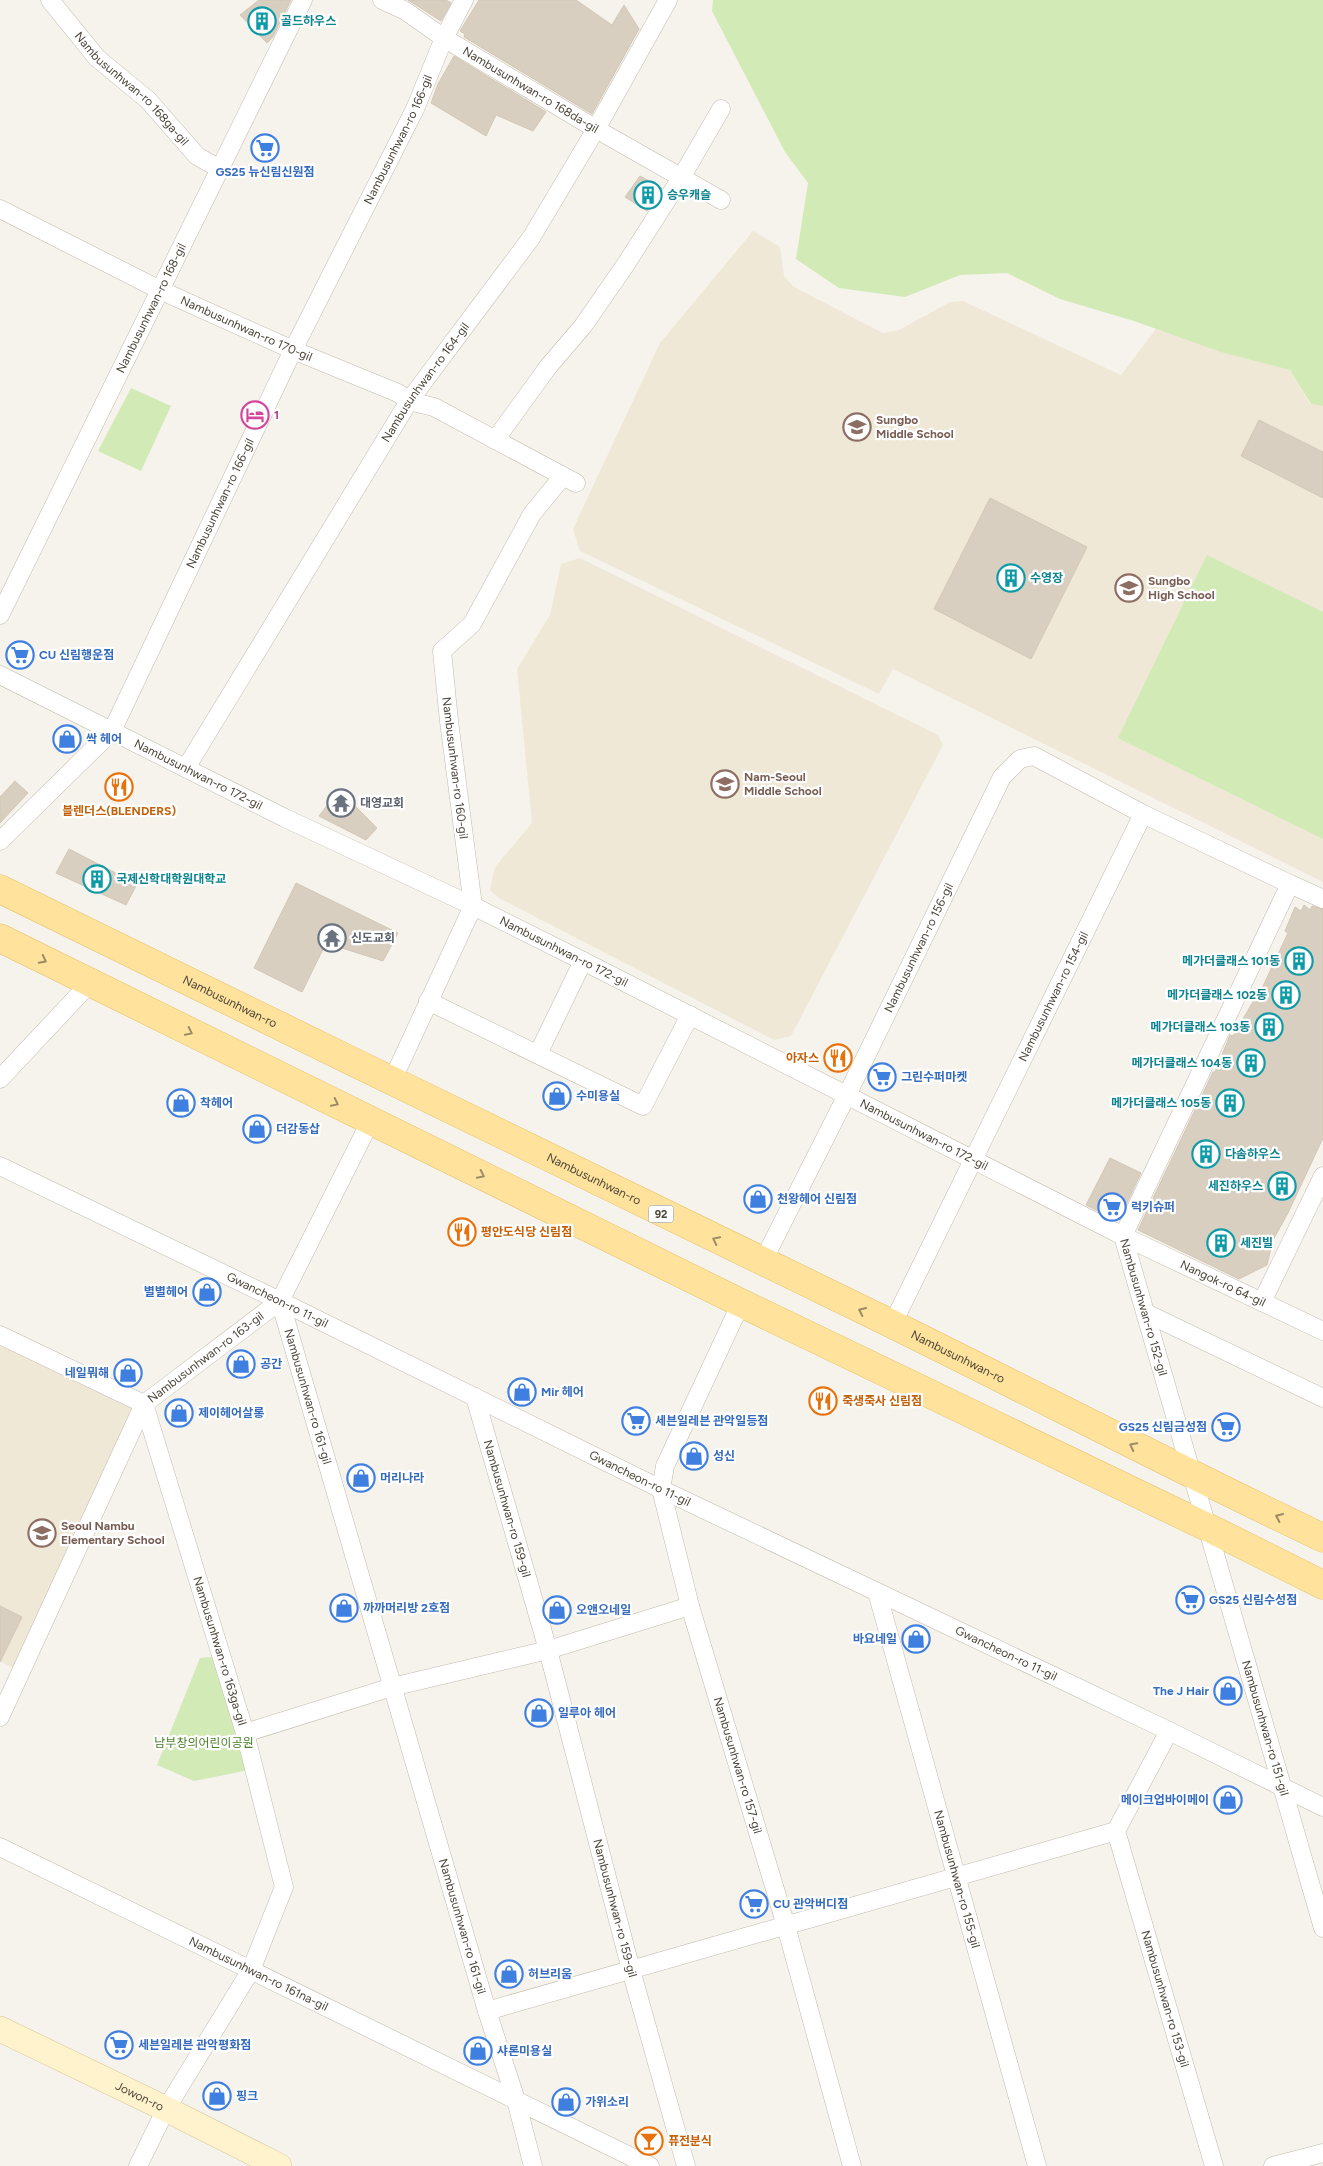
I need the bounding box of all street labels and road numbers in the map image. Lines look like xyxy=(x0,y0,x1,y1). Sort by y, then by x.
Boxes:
street label: Nambusunhwan-ro 168ga-gil xyxy=(72,29,192,148)
street label: Nambusunhwan-ro 168da-gil xyxy=(460,44,601,136)
street label: Nambusunhwan-ro 166-gil xyxy=(361,73,435,207)
street label: Nambusunhwan-ro 168-gil xyxy=(113,241,189,375)
street label: Nambusunhwan-ro 170-gil xyxy=(178,293,314,364)
street label: Nambusunhwan-ro 164-gil xyxy=(379,320,472,445)
street label: Nambusunhwan-ro 166-gil xyxy=(183,436,257,571)
street label: Nambusunhwan-ro 160-gil xyxy=(439,696,471,840)
street label: Nambusunhwan-ro 172-gil xyxy=(132,737,265,813)
street label: Nambusunhwan-ro 156-gil xyxy=(881,881,956,1015)
street label: Nambusunhwan-ro 172-gil xyxy=(497,913,630,990)
street label: Nambusunhwan-ro 154-gil xyxy=(1016,929,1091,1064)
street label: Nambusunhwan-ro xyxy=(181,973,279,1031)
street label: Nambusunhwan-ro 172-gil xyxy=(858,1096,990,1173)
street label: Nambusunhwan-ro xyxy=(544,1150,643,1208)
road number: 92 xyxy=(648,1206,674,1222)
street label: Nambusunhwan-ro 152-gil xyxy=(1117,1237,1170,1377)
street label: Nangok-ro 64-gil xyxy=(1178,1257,1268,1310)
street label: Gwancheon-ro 11-gil xyxy=(224,1269,330,1331)
street label: Nambusunhwan-ro 163-gil xyxy=(145,1309,267,1406)
street label: Nambusunhwan-ro 161-gil xyxy=(281,1327,334,1466)
street label: Nambusunhwan-ro xyxy=(909,1327,1007,1386)
street label: Nambusunhwan-ro 159-gil xyxy=(481,1438,534,1579)
street label: Gwancheon-ro 11-gil xyxy=(587,1448,693,1509)
street label: Nambusunhwan-ro 163ga-gil xyxy=(190,1575,249,1727)
street label: Gwancheon-ro 11-gil xyxy=(953,1623,1059,1684)
street label: Nambusunhwan-ro 151-gil xyxy=(1239,1659,1291,1797)
street label: Nambusunhwan-ro 157-gil xyxy=(711,1695,765,1835)
street label: Nambusunhwan-ro 155-gil xyxy=(931,1809,983,1950)
street label: Nambusunhwan-ro 159-gil xyxy=(590,1838,640,1979)
street label: Nambusunhwan-ro 161-gil xyxy=(436,1857,489,1996)
street label: Nambusunhwan-ro 153-gil xyxy=(1138,1929,1192,2069)
street label: Nambusunhwan-ro 161na-gil xyxy=(187,1934,330,2014)
street label: Jowon-ro xyxy=(113,2079,166,2114)

